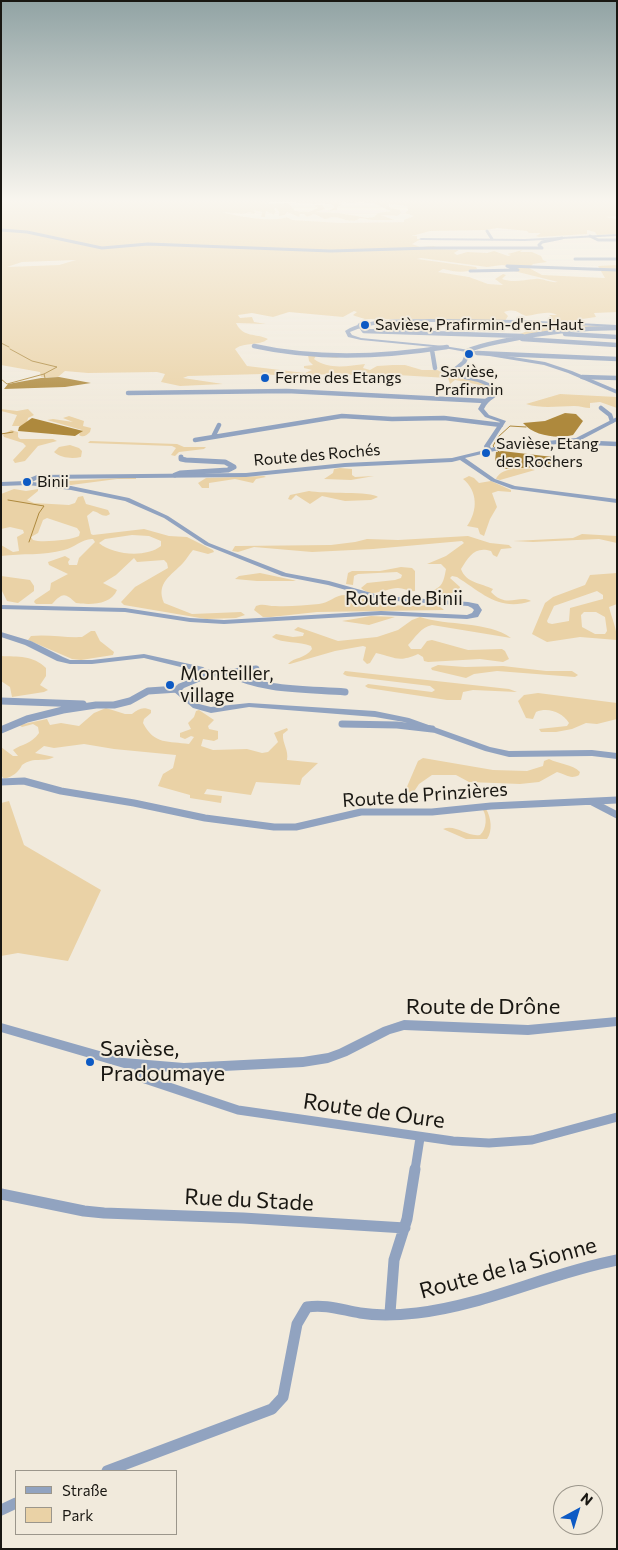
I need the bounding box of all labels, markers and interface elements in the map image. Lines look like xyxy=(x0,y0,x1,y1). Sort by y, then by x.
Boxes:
place label: Savièse, Prafirmin-d'en-Haut xyxy=(375,315,584,335)
marker: Savièse, Prafirmin-d'en-Haut xyxy=(359,319,371,331)
marker: Savièse, Prafirmin xyxy=(463,348,475,360)
place label: Savièse, Prafirmin xyxy=(435,362,503,400)
place label: Ferme des Etangs xyxy=(275,368,402,388)
marker: Ferme des Etangs xyxy=(259,372,271,384)
place label: Savièse, Etang des Rochers xyxy=(496,434,599,472)
street label: Route des Rochés xyxy=(253,440,381,470)
marker: Savièse, Etang des Rochers xyxy=(480,447,492,459)
place label: Binii xyxy=(37,472,69,492)
marker: Binii xyxy=(21,476,33,488)
street label: Route de Binii xyxy=(345,588,463,610)
place label: Monteiller, village xyxy=(180,663,274,707)
marker: Monteiller, village xyxy=(164,679,176,691)
street label: Route de Prinzières xyxy=(342,778,508,812)
street label: Route de Drône xyxy=(406,994,560,1020)
place label: Savièse, Pradoumaye xyxy=(100,1036,225,1088)
marker: Savièse, Pradoumaye xyxy=(84,1056,96,1068)
street label: Route de Oure xyxy=(301,1088,447,1134)
street label: Rue du Stade xyxy=(184,1183,314,1217)
street label: Route de la Sionne xyxy=(416,1232,600,1304)
legend xyxy=(15,1470,178,1535)
text: Straße xyxy=(62,1481,108,1499)
north arrow xyxy=(553,1485,603,1535)
text: N xyxy=(578,1489,597,1509)
text: Park xyxy=(62,1506,93,1524)

